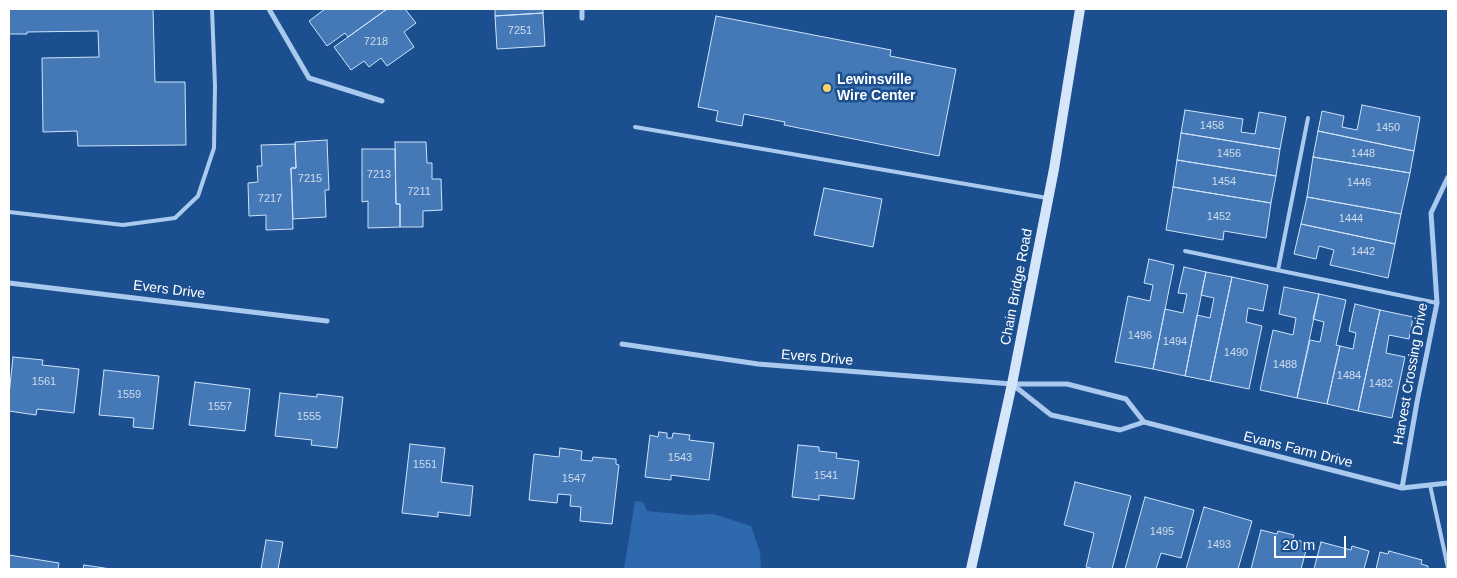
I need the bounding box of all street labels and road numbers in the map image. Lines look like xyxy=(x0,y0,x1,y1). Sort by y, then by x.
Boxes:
street label: Chain Bridge Road xyxy=(997,227,1037,347)
street label: Evers Drive xyxy=(132,277,206,303)
street label: Harvest Crossing Drive xyxy=(1390,302,1432,446)
street label: Evers Drive xyxy=(780,346,854,370)
street label: Evans Farm Drive xyxy=(1242,428,1354,472)

